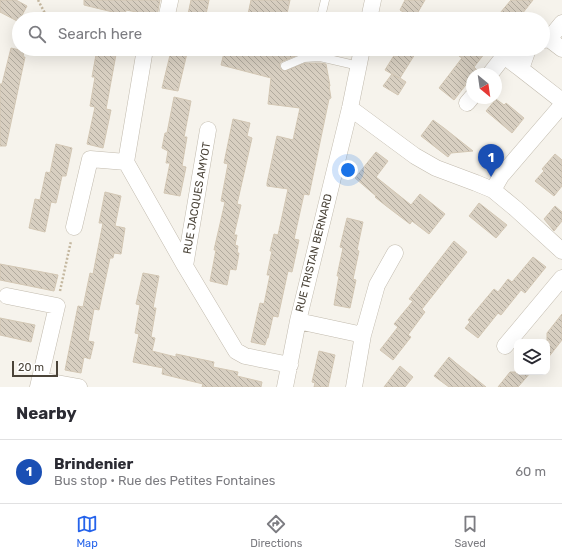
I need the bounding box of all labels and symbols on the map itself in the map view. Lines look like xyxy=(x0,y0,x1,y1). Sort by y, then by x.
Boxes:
north arrow xyxy=(466,68,502,104)
street label: RUE JACQUES AMYOT xyxy=(181,140,213,255)
pin: 1 xyxy=(478,144,504,177)
your location xyxy=(338,160,358,180)
street label: RUE TRISTAN BERNARD xyxy=(293,192,335,314)
scale bar xyxy=(12,359,58,378)

